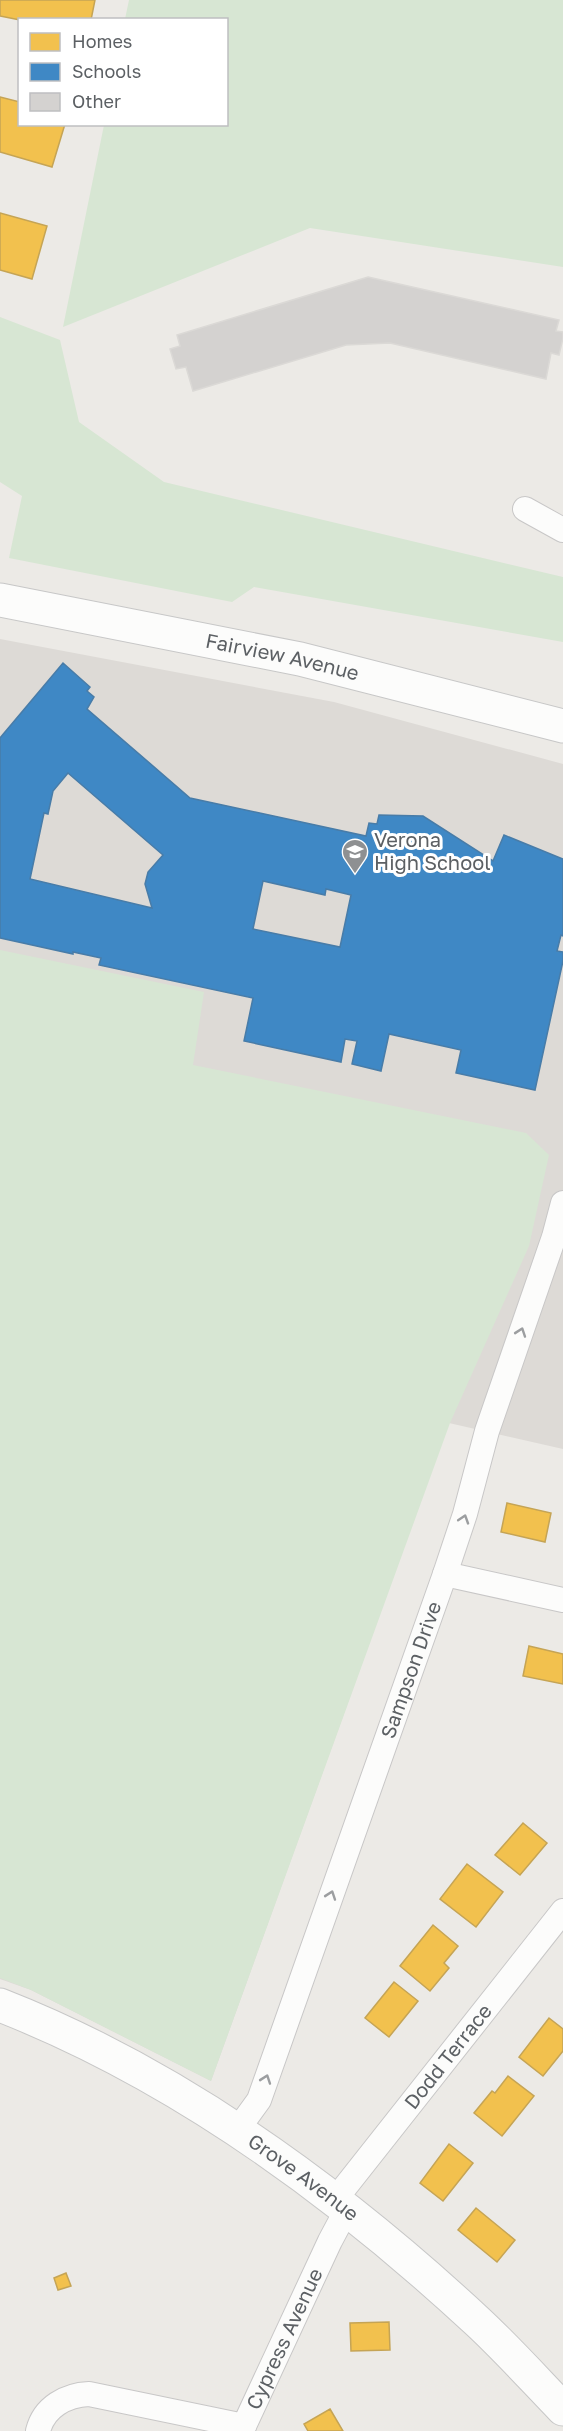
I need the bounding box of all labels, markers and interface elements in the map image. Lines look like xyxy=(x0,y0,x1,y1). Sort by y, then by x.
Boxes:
legend xyxy=(18,18,228,126)
text: Homes xyxy=(72,30,132,52)
text: Schools xyxy=(72,60,141,82)
text: Other xyxy=(72,90,121,112)
street label: Fairview Avenue xyxy=(204,628,362,685)
place label: Verona High School xyxy=(374,827,491,874)
school or university icon: Verona High School xyxy=(340,837,370,875)
one-way arrow xyxy=(514,1328,527,1338)
one-way arrow xyxy=(456,1514,469,1525)
street label: Sampson Drive xyxy=(375,1598,445,1741)
one-way arrow xyxy=(324,1890,337,1901)
street label: Dodd Terrace xyxy=(398,1999,496,2113)
one-way arrow xyxy=(259,2074,272,2084)
street label: Grove Avenue xyxy=(244,2128,364,2225)
street label: Cypress Avenue xyxy=(240,2264,327,2413)

